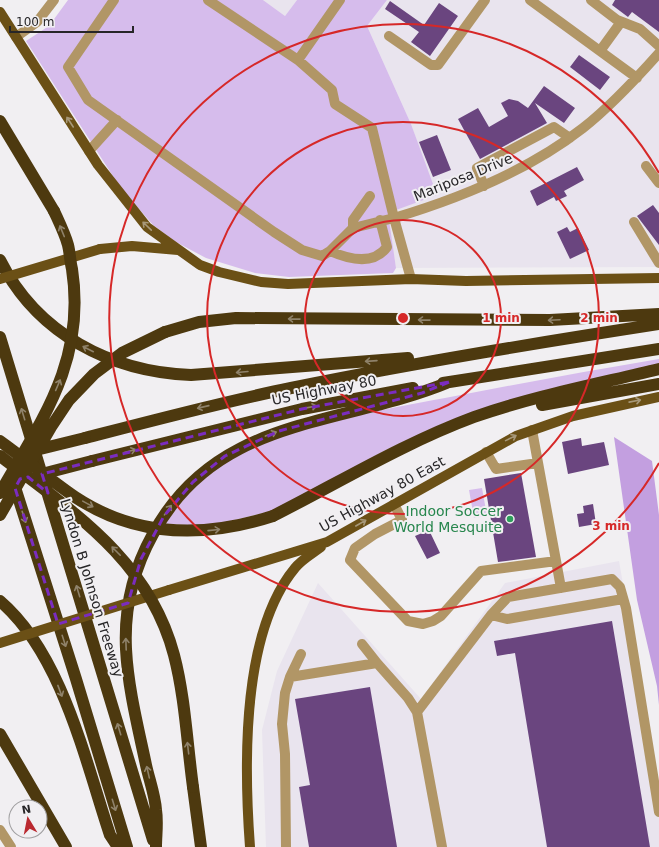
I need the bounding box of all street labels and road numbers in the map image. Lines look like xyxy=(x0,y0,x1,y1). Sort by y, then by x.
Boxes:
street label: Mariposa Drive xyxy=(411,150,515,204)
street label: US Highway 80 xyxy=(270,372,378,408)
street label: US Highway 80 East xyxy=(316,453,448,535)
street label: Lyndon B Johnson Freeway xyxy=(57,497,127,679)

